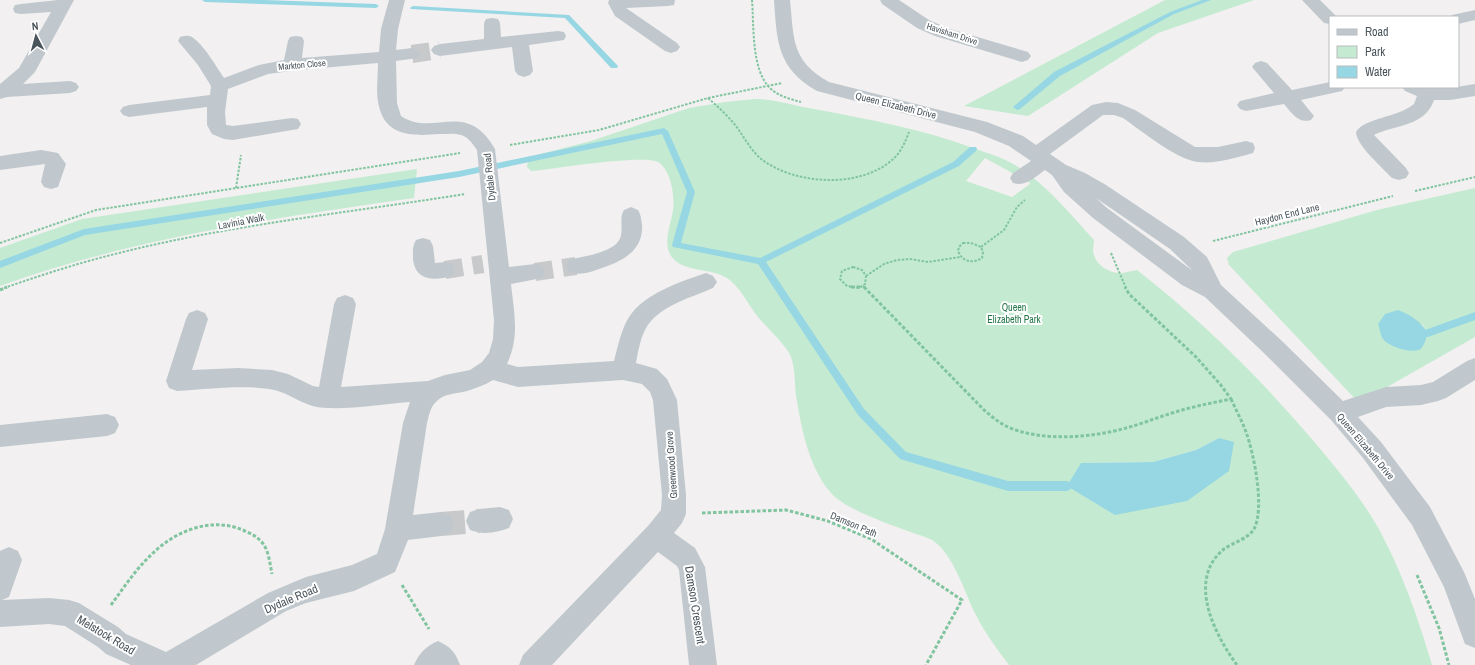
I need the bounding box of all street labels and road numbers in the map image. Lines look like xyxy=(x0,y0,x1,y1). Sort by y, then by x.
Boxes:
street label: Havisham Drive xyxy=(925,20,979,48)
street label: Markton Close xyxy=(278,57,326,73)
street label: Queen Elizabeth Drive xyxy=(854,89,938,122)
street label: Dydale Road xyxy=(481,153,498,201)
street label: Haydon End Lane xyxy=(1254,200,1321,229)
street label: Lavinia Walk xyxy=(217,210,266,232)
street label: Queen Elizabeth Drive xyxy=(1334,410,1398,483)
street label: Greenwood Grove xyxy=(663,431,680,499)
street label: Damson Path xyxy=(828,509,879,540)
street label: Damson Crescent xyxy=(681,565,709,645)
street label: Dydale Road xyxy=(262,581,320,617)
street label: Melstock Road xyxy=(74,611,138,659)

